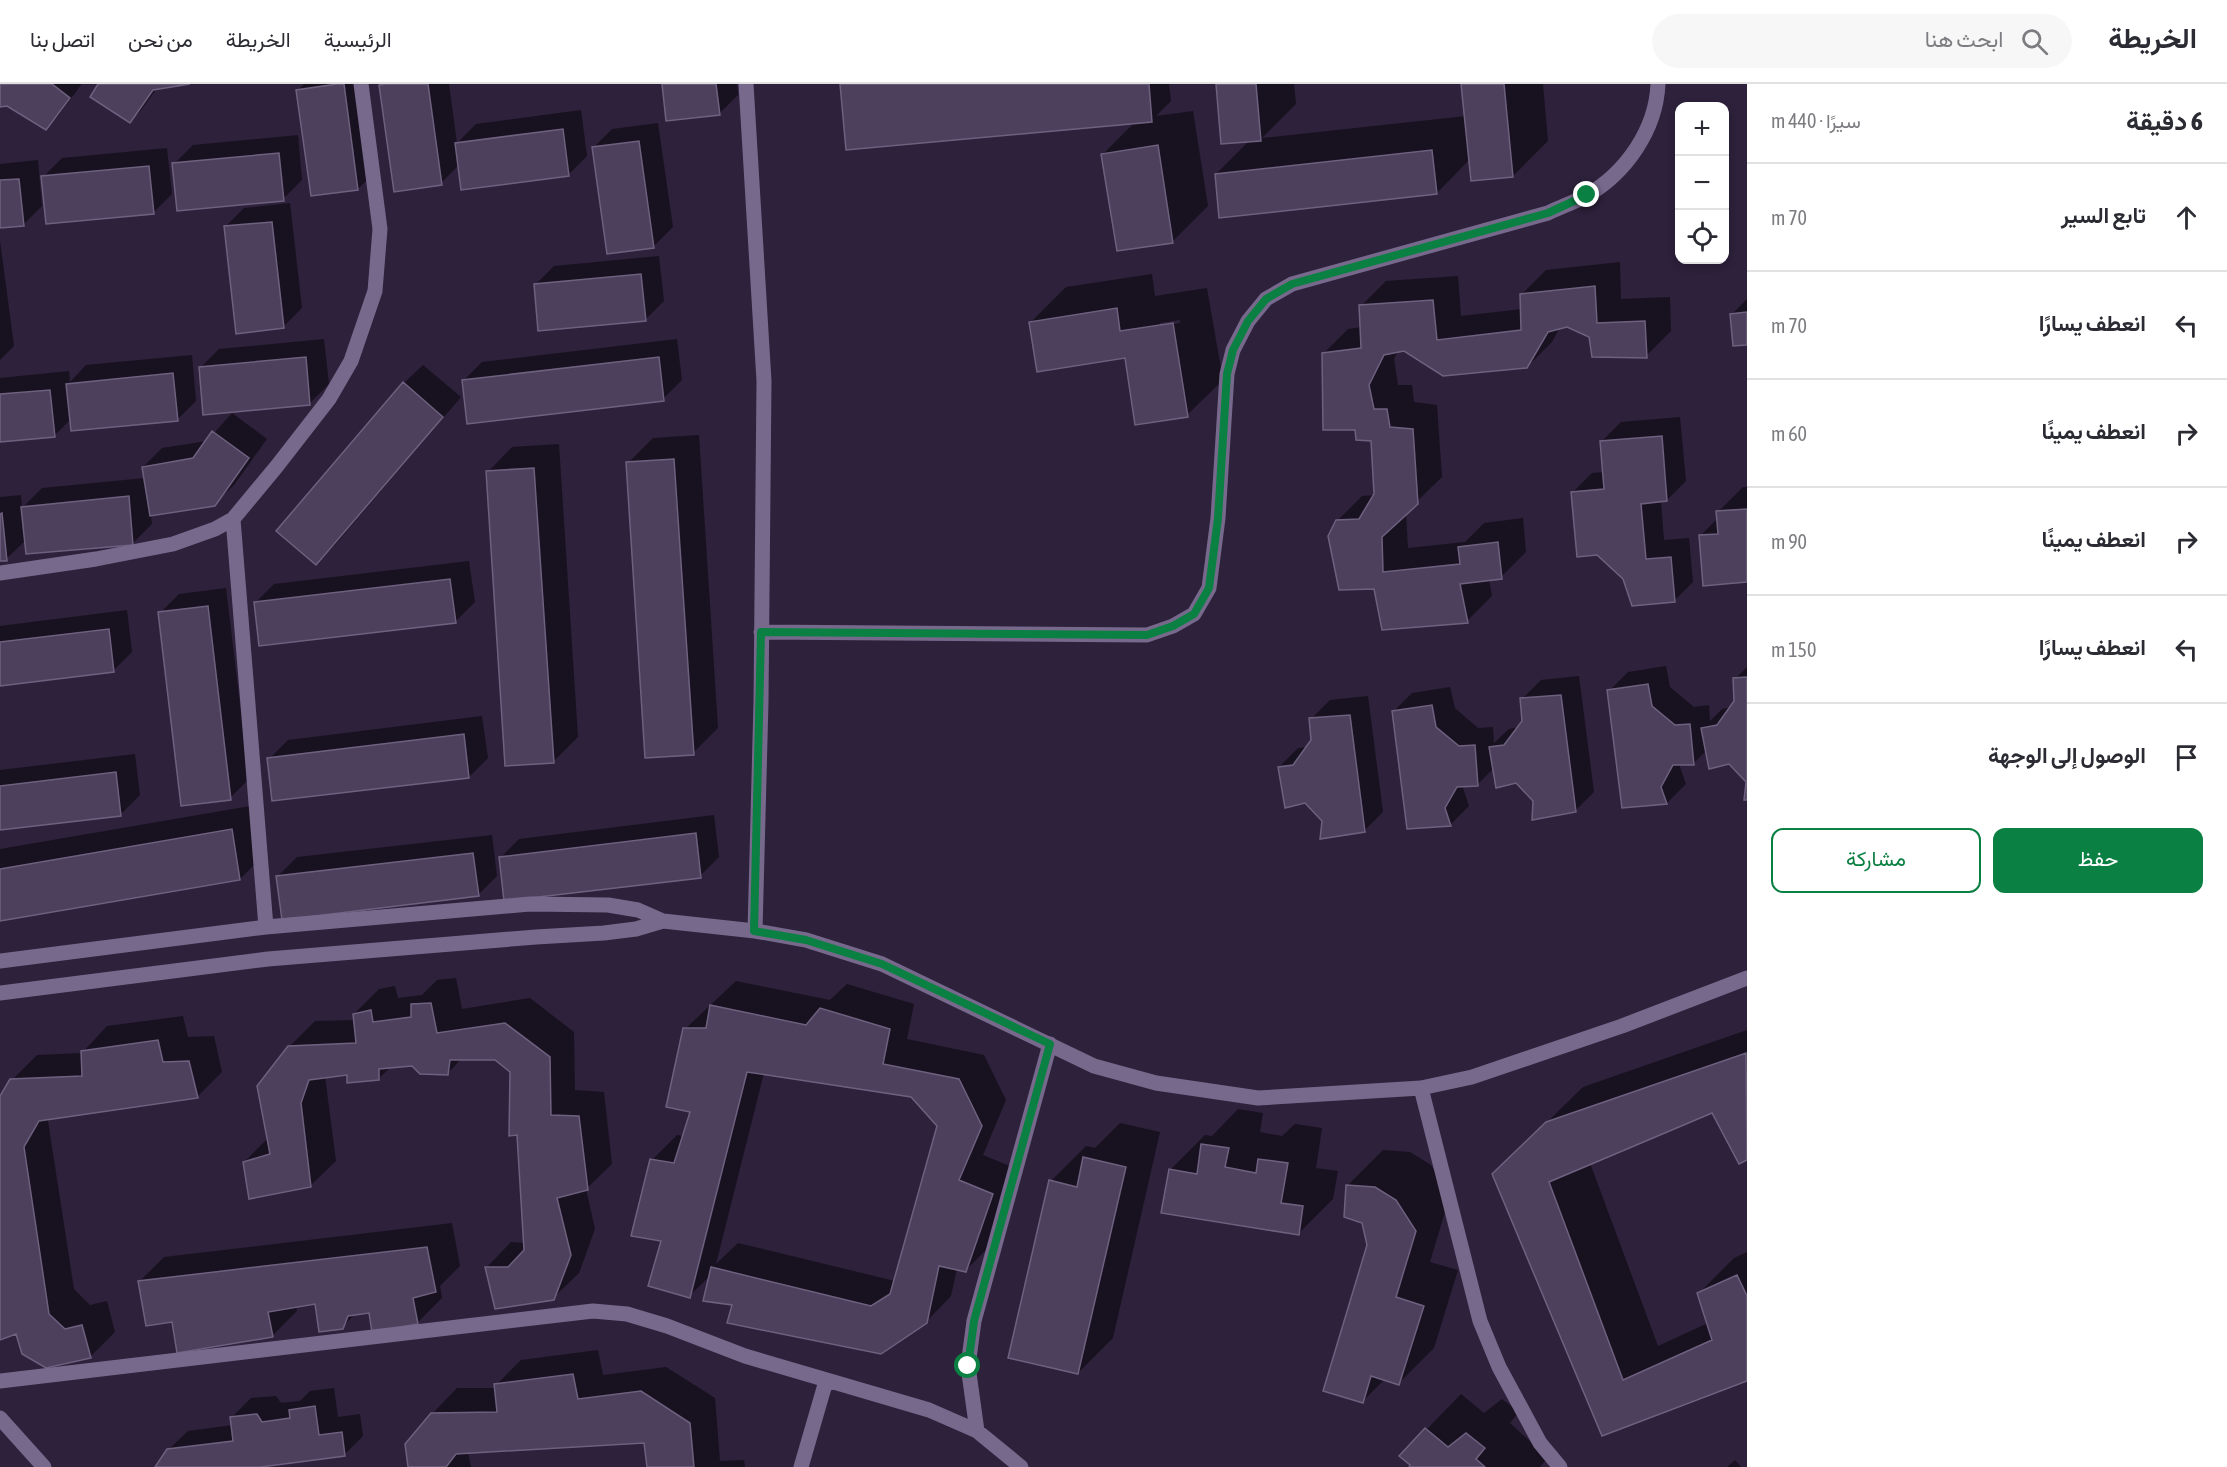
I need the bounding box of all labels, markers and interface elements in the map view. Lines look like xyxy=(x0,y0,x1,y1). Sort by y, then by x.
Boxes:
search box xyxy=(1652,14,2072,68)
text: الخريطة xyxy=(2108,22,2197,54)
icon: search xyxy=(2018,25,2051,58)
text: ابحث هنا xyxy=(1925,26,2003,52)
text: اتصل بنا xyxy=(30,27,95,51)
text: من نحن xyxy=(128,27,193,51)
text: الخريطة xyxy=(226,27,291,51)
text: الرئيسية xyxy=(324,27,392,51)
map controls xyxy=(1675,102,1729,264)
button: + xyxy=(1675,102,1729,156)
text: 6 دقيقة xyxy=(2126,106,2203,136)
text: سيرًا · 440 m xyxy=(1771,109,1861,132)
button: − xyxy=(1675,156,1729,210)
route end xyxy=(1573,181,1599,207)
icon: ahead xyxy=(2170,201,2203,234)
text: تابع السير xyxy=(2061,202,2146,228)
text: 70 m xyxy=(1771,206,1807,229)
button: locate xyxy=(1675,210,1729,264)
icon: left xyxy=(2170,309,2203,342)
text: انعطف يسارًا xyxy=(2039,310,2146,336)
text: 70 m xyxy=(1771,314,1807,337)
icon: right xyxy=(2170,417,2203,450)
text: انعطف يمينًا xyxy=(2042,418,2146,444)
text: 60 m xyxy=(1771,422,1807,445)
icon: right xyxy=(2170,525,2203,558)
text: انعطف يمينًا xyxy=(2042,526,2146,552)
text: 90 m xyxy=(1771,530,1807,553)
icon: left xyxy=(2170,633,2203,666)
text: انعطف يسارًا xyxy=(2039,634,2146,660)
text: 150 m xyxy=(1771,638,1816,661)
icon: arrive xyxy=(2170,741,2203,774)
text: الوصول إلى الوجهة xyxy=(1988,742,2146,768)
button: مشاركة xyxy=(1771,828,1981,893)
button: حفظ xyxy=(1993,828,2203,893)
route start xyxy=(954,1352,980,1378)

